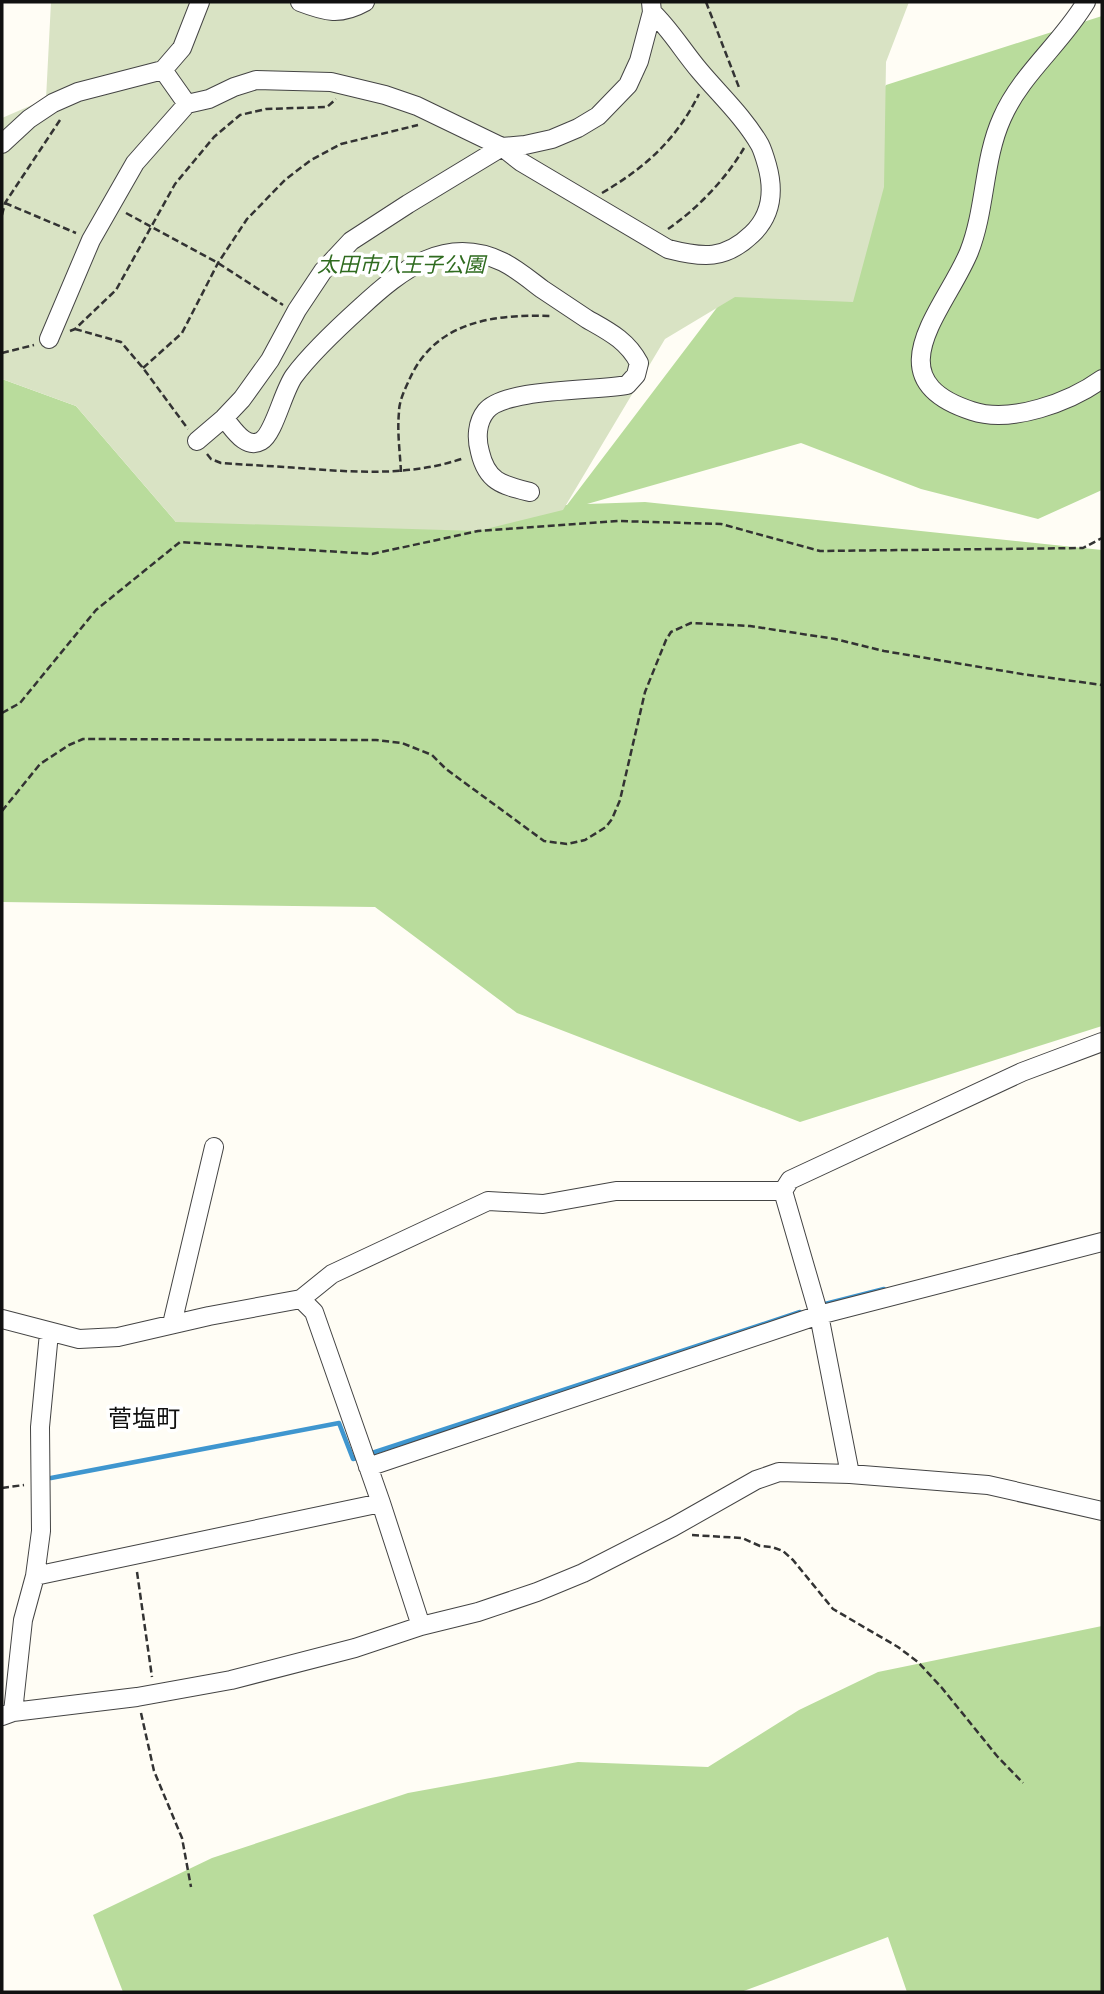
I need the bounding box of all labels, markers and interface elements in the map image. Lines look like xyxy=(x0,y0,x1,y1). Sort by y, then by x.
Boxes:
park label: 太田市八王子公園 xyxy=(317,253,488,277)
district label: 菅塩町 xyxy=(108,1405,180,1432)

